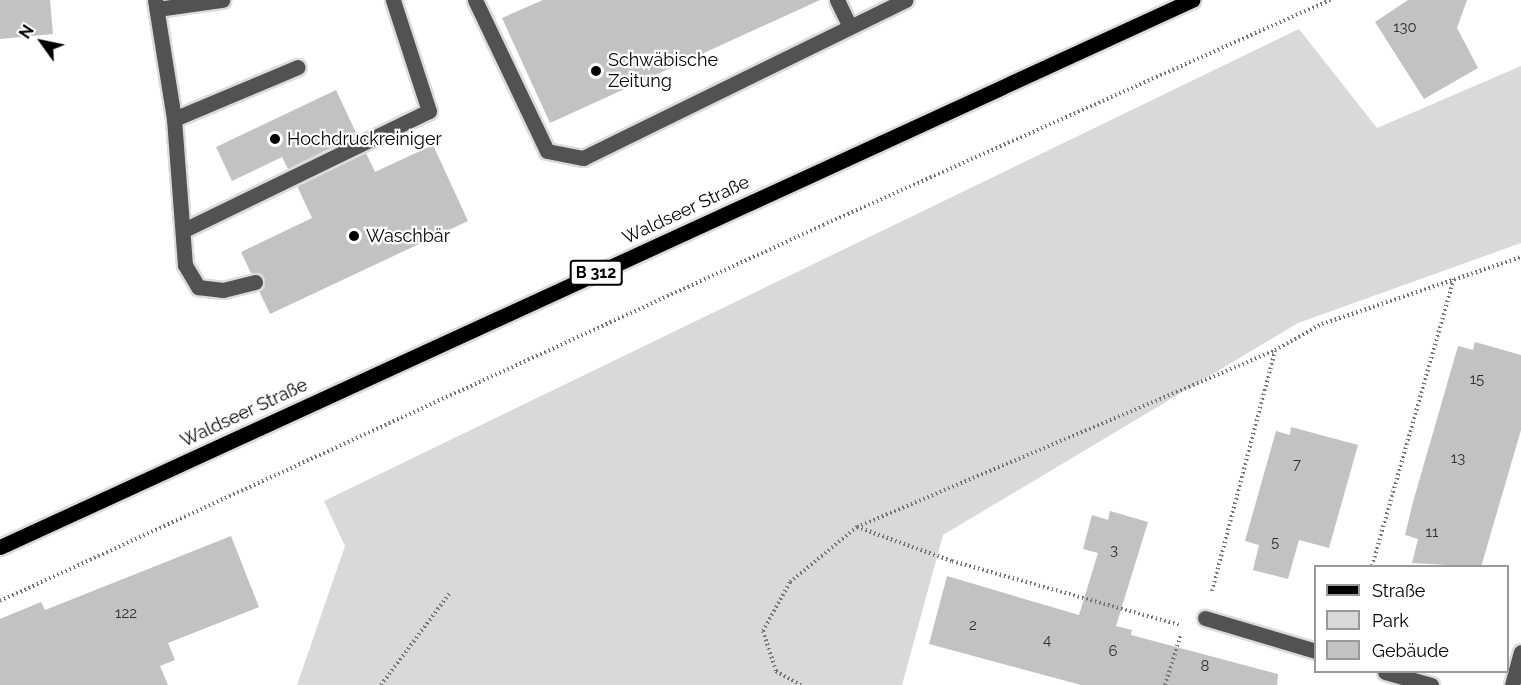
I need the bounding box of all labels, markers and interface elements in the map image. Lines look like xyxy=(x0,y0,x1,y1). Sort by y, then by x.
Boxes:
north arrow xyxy=(12,12,72,72)
house number: 130 xyxy=(1393,19,1417,37)
text: N xyxy=(15,22,38,42)
place label: Schwäbische Zeitung xyxy=(608,50,718,92)
marker: Schwäbische Zeitung xyxy=(589,64,603,78)
place label: Hochdruckreiniger xyxy=(287,128,442,150)
marker: Hochdruckreiniger xyxy=(268,132,282,146)
street label: Waldseer Straße xyxy=(619,171,753,249)
place label: Waschbär xyxy=(366,225,450,247)
marker: Waschbär xyxy=(347,229,361,243)
road number: B 312 xyxy=(569,260,623,286)
house number: 15 xyxy=(1470,371,1484,389)
street label: Waldseer Straße xyxy=(177,374,311,452)
house number: 13 xyxy=(1451,450,1465,468)
house number: 7 xyxy=(1293,456,1301,474)
house number: 11 xyxy=(1426,524,1438,542)
house number: 5 xyxy=(1271,534,1279,552)
house number: 3 xyxy=(1110,542,1118,560)
legend xyxy=(1314,565,1509,673)
text: Straße xyxy=(1372,580,1425,601)
house number: 122 xyxy=(115,605,137,623)
text: Park xyxy=(1372,610,1409,631)
house number: 2 xyxy=(969,617,977,635)
house number: 4 xyxy=(1043,632,1051,650)
text: Gebäude xyxy=(1372,640,1449,661)
house number: 6 xyxy=(1108,643,1118,661)
house number: 8 xyxy=(1201,658,1209,676)

